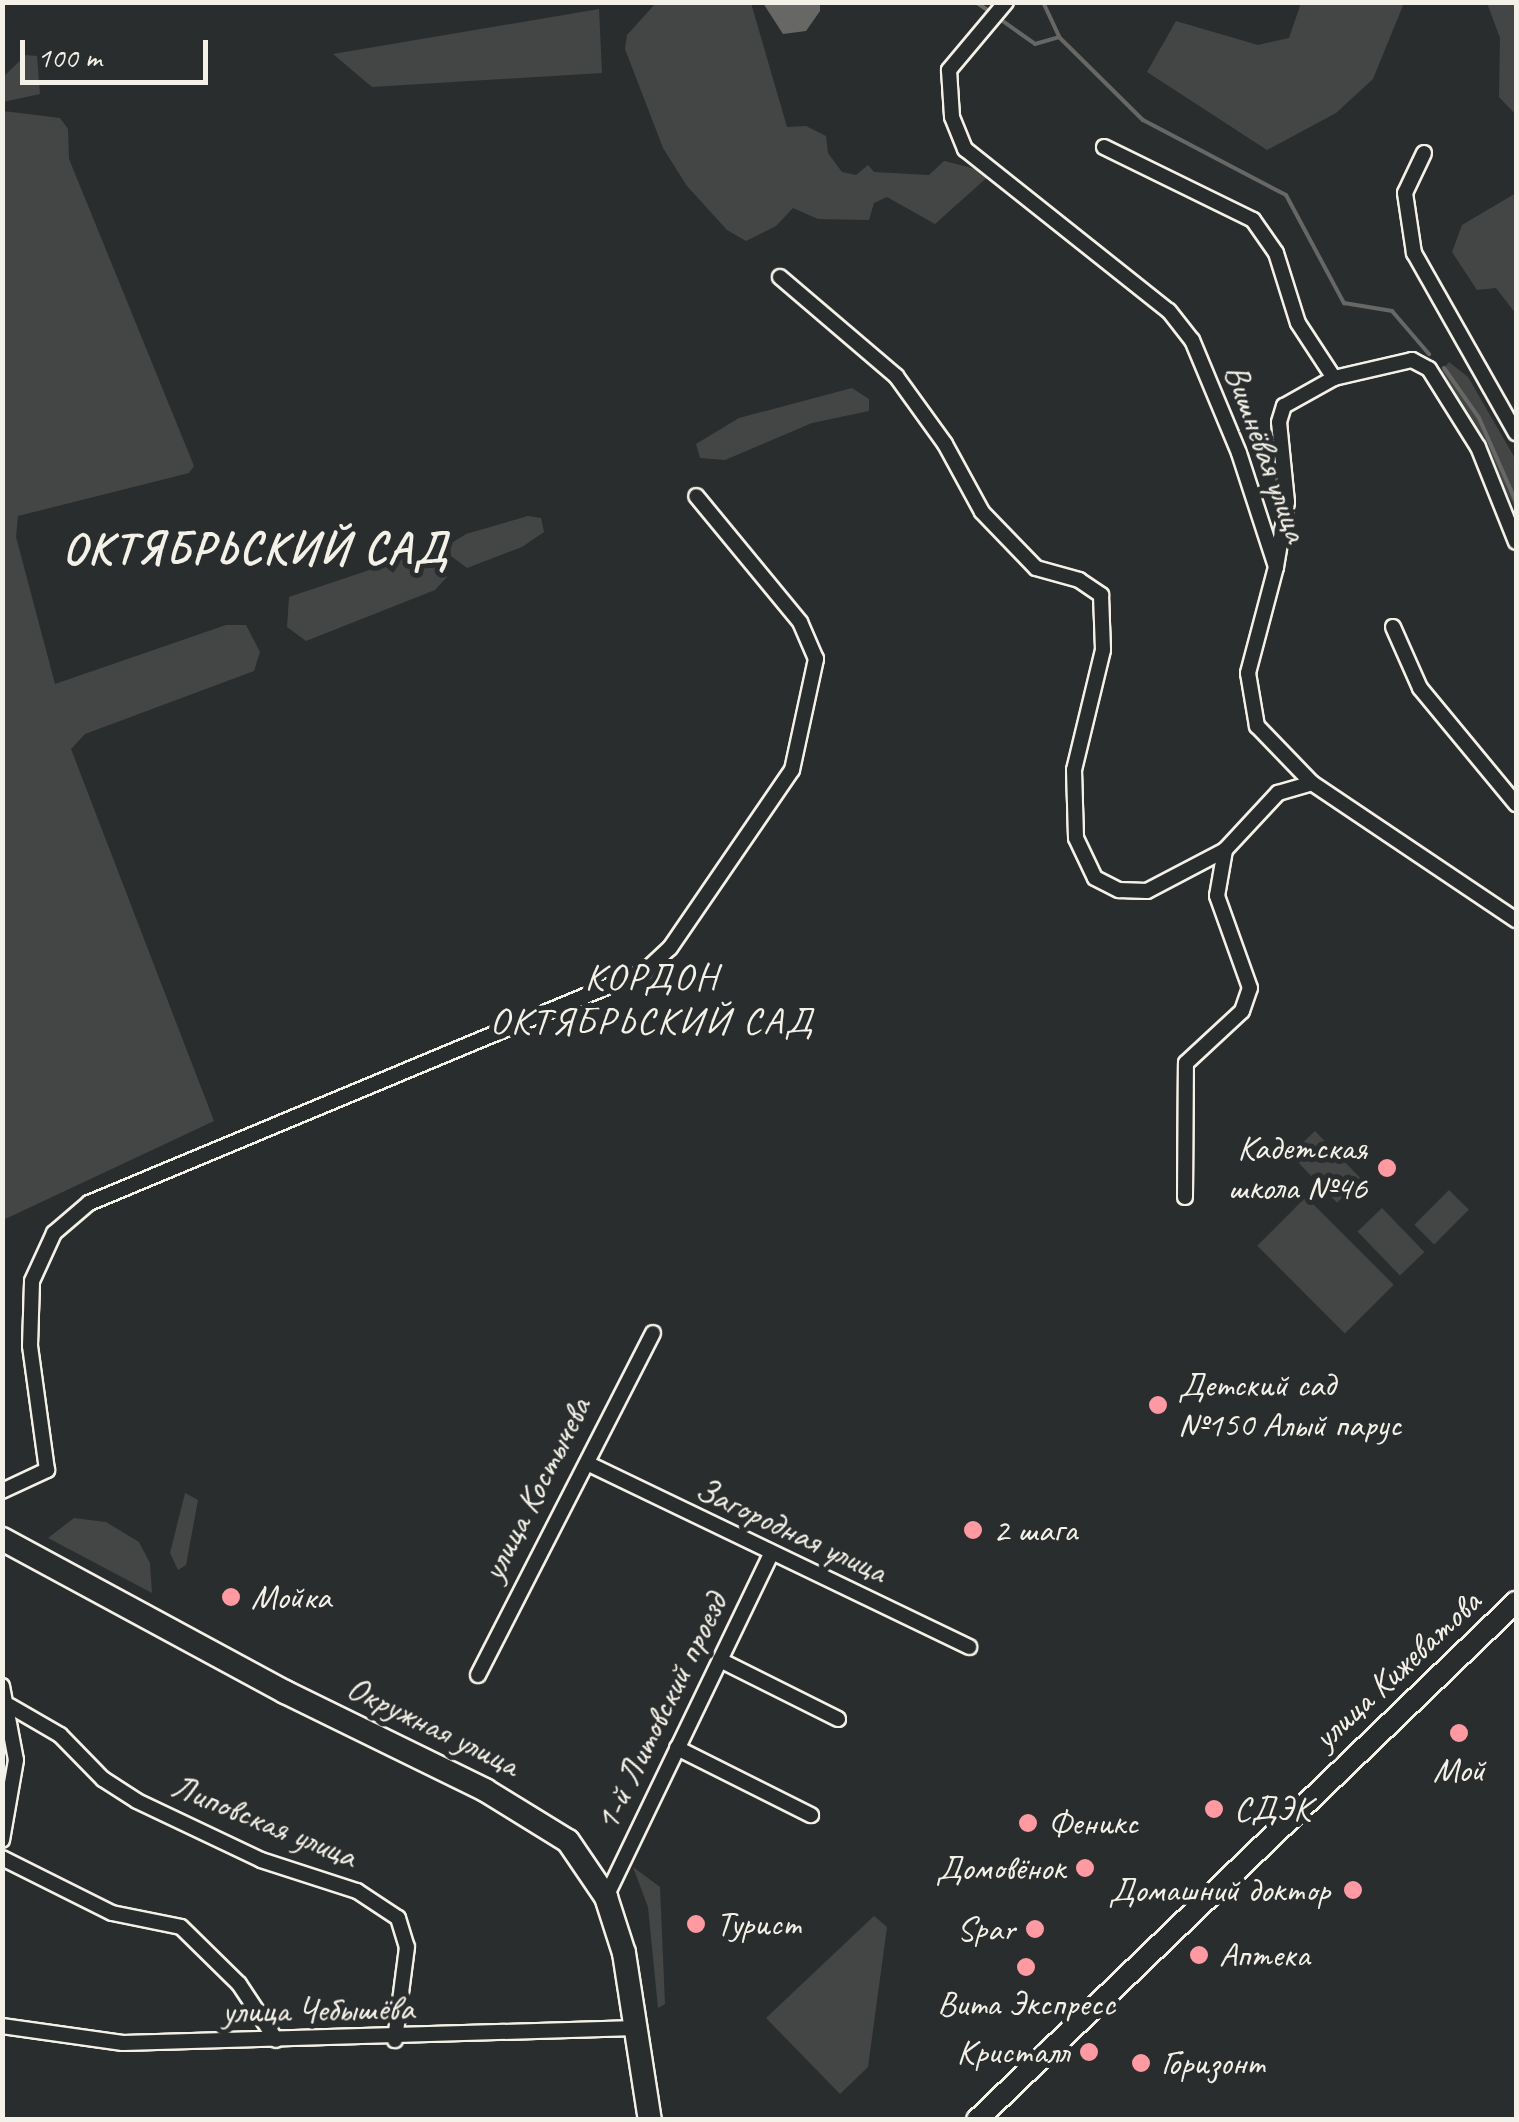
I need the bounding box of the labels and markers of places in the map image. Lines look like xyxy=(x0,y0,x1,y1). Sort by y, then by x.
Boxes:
place label: Кадетская школа №46 xyxy=(1228,1127,1367,1209)
marker: Кадетская школа №46 xyxy=(1376,1157,1398,1179)
place label: Детский сад №150 Алый парус xyxy=(1178,1364,1401,1446)
marker: Детский сад №150 Алый парус xyxy=(1147,1394,1169,1416)
place label: 2 шага xyxy=(993,1509,1077,1551)
marker: 2 шага xyxy=(962,1519,984,1541)
place label: Мойка xyxy=(251,1576,331,1618)
marker: Мойка xyxy=(220,1586,242,1608)
marker: Мой xyxy=(1448,1722,1470,1744)
place label: Мой xyxy=(1433,1749,1485,1791)
place label: СДЭК xyxy=(1234,1788,1311,1830)
marker: СДЭК xyxy=(1203,1798,1225,1820)
place label: Феникс xyxy=(1048,1802,1138,1844)
marker: Феникс xyxy=(1017,1812,1039,1834)
place label: Домовёнок xyxy=(936,1847,1065,1889)
marker: Домовёнок xyxy=(1074,1857,1096,1879)
place label: Домашний доктор xyxy=(1109,1869,1330,1911)
marker: Домашний доктор xyxy=(1340,1877,1366,1903)
place label: Турист xyxy=(716,1903,801,1945)
place label: Spar xyxy=(957,1908,1015,1950)
marker: Турист xyxy=(685,1913,707,1935)
marker: Spar xyxy=(1024,1918,1046,1940)
place label: Аптека xyxy=(1219,1934,1309,1976)
marker: Аптека xyxy=(1188,1944,1210,1966)
marker: Вита Экспресс xyxy=(1015,1956,1037,1978)
place label: Вита Экспресс xyxy=(938,1983,1114,2025)
place label: Кристалл xyxy=(957,2031,1069,2073)
marker: Кристалл xyxy=(1078,2041,1100,2063)
place label: Горизонт xyxy=(1161,2042,1264,2084)
marker: Горизонт xyxy=(1130,2052,1152,2074)

